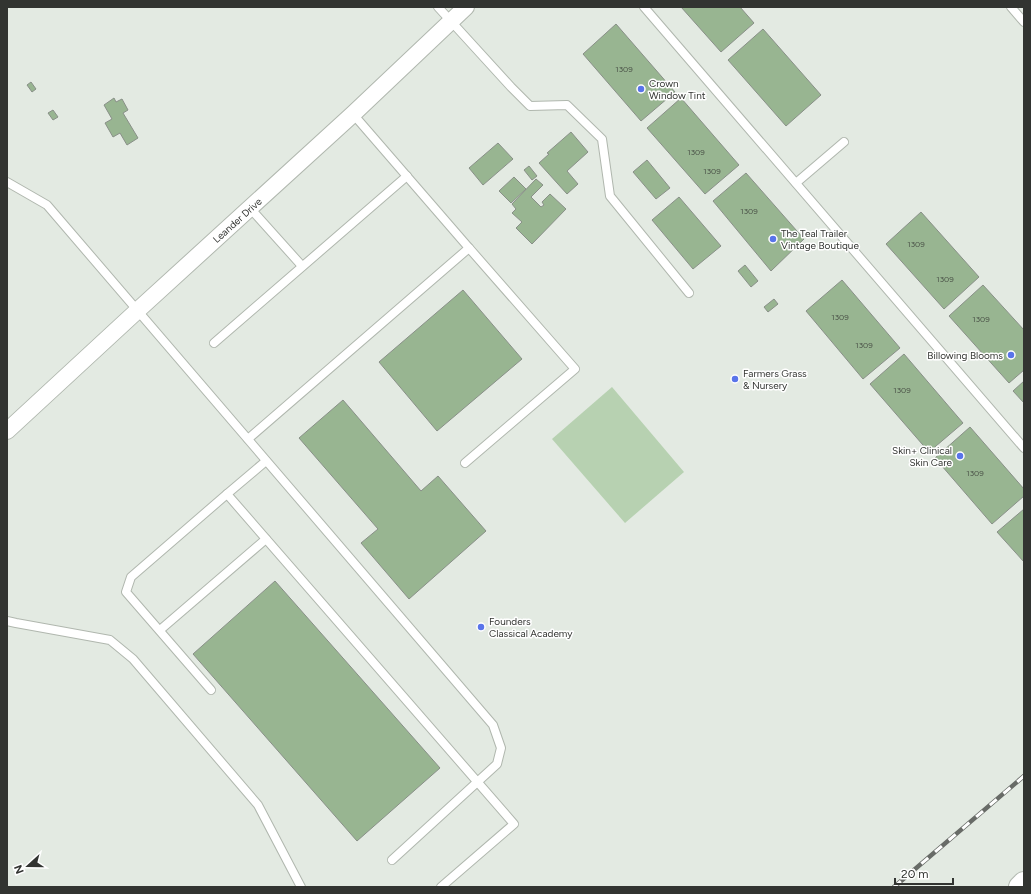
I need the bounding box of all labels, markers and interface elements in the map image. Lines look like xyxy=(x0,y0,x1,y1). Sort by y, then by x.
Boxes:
house number: 1309 xyxy=(615,64,633,74)
place label: Crown Window Tint xyxy=(649,77,706,102)
marker: Crown Window Tint xyxy=(636,84,646,94)
house number: 1309 xyxy=(687,147,705,157)
house number: 1309 xyxy=(703,166,721,176)
street label: Leander Drive xyxy=(210,195,265,246)
house number: 1309 xyxy=(740,206,758,216)
place label: The Teal Trailer Vintage Boutique xyxy=(781,227,859,252)
marker: The Teal Trailer Vintage Boutique xyxy=(768,234,778,244)
house number: 1309 xyxy=(907,239,925,249)
house number: 1309 xyxy=(936,274,954,284)
house number: 1309 xyxy=(831,312,849,322)
house number: 1309 xyxy=(972,314,990,324)
house number: 1309 xyxy=(855,340,873,350)
place label: Billowing Blooms xyxy=(927,349,1003,362)
marker: Billowing Blooms xyxy=(1006,350,1016,360)
place label: Farmers Grass & Nursery xyxy=(743,367,807,392)
marker: Farmers Grass & Nursery xyxy=(730,374,740,384)
house number: 1309 xyxy=(893,385,911,395)
place label: Skin+ Clinical Skin Care xyxy=(892,444,953,469)
marker: Skin+ Clinical Skin Care xyxy=(955,451,965,461)
house number: 1309 xyxy=(966,468,984,478)
place label: Founders Classical Academy xyxy=(489,615,573,640)
marker: Founders Classical Academy xyxy=(476,622,486,632)
north arrow xyxy=(8,846,48,886)
scale bar xyxy=(895,860,953,886)
text: N xyxy=(12,863,27,876)
text: 20 m xyxy=(901,867,929,881)

